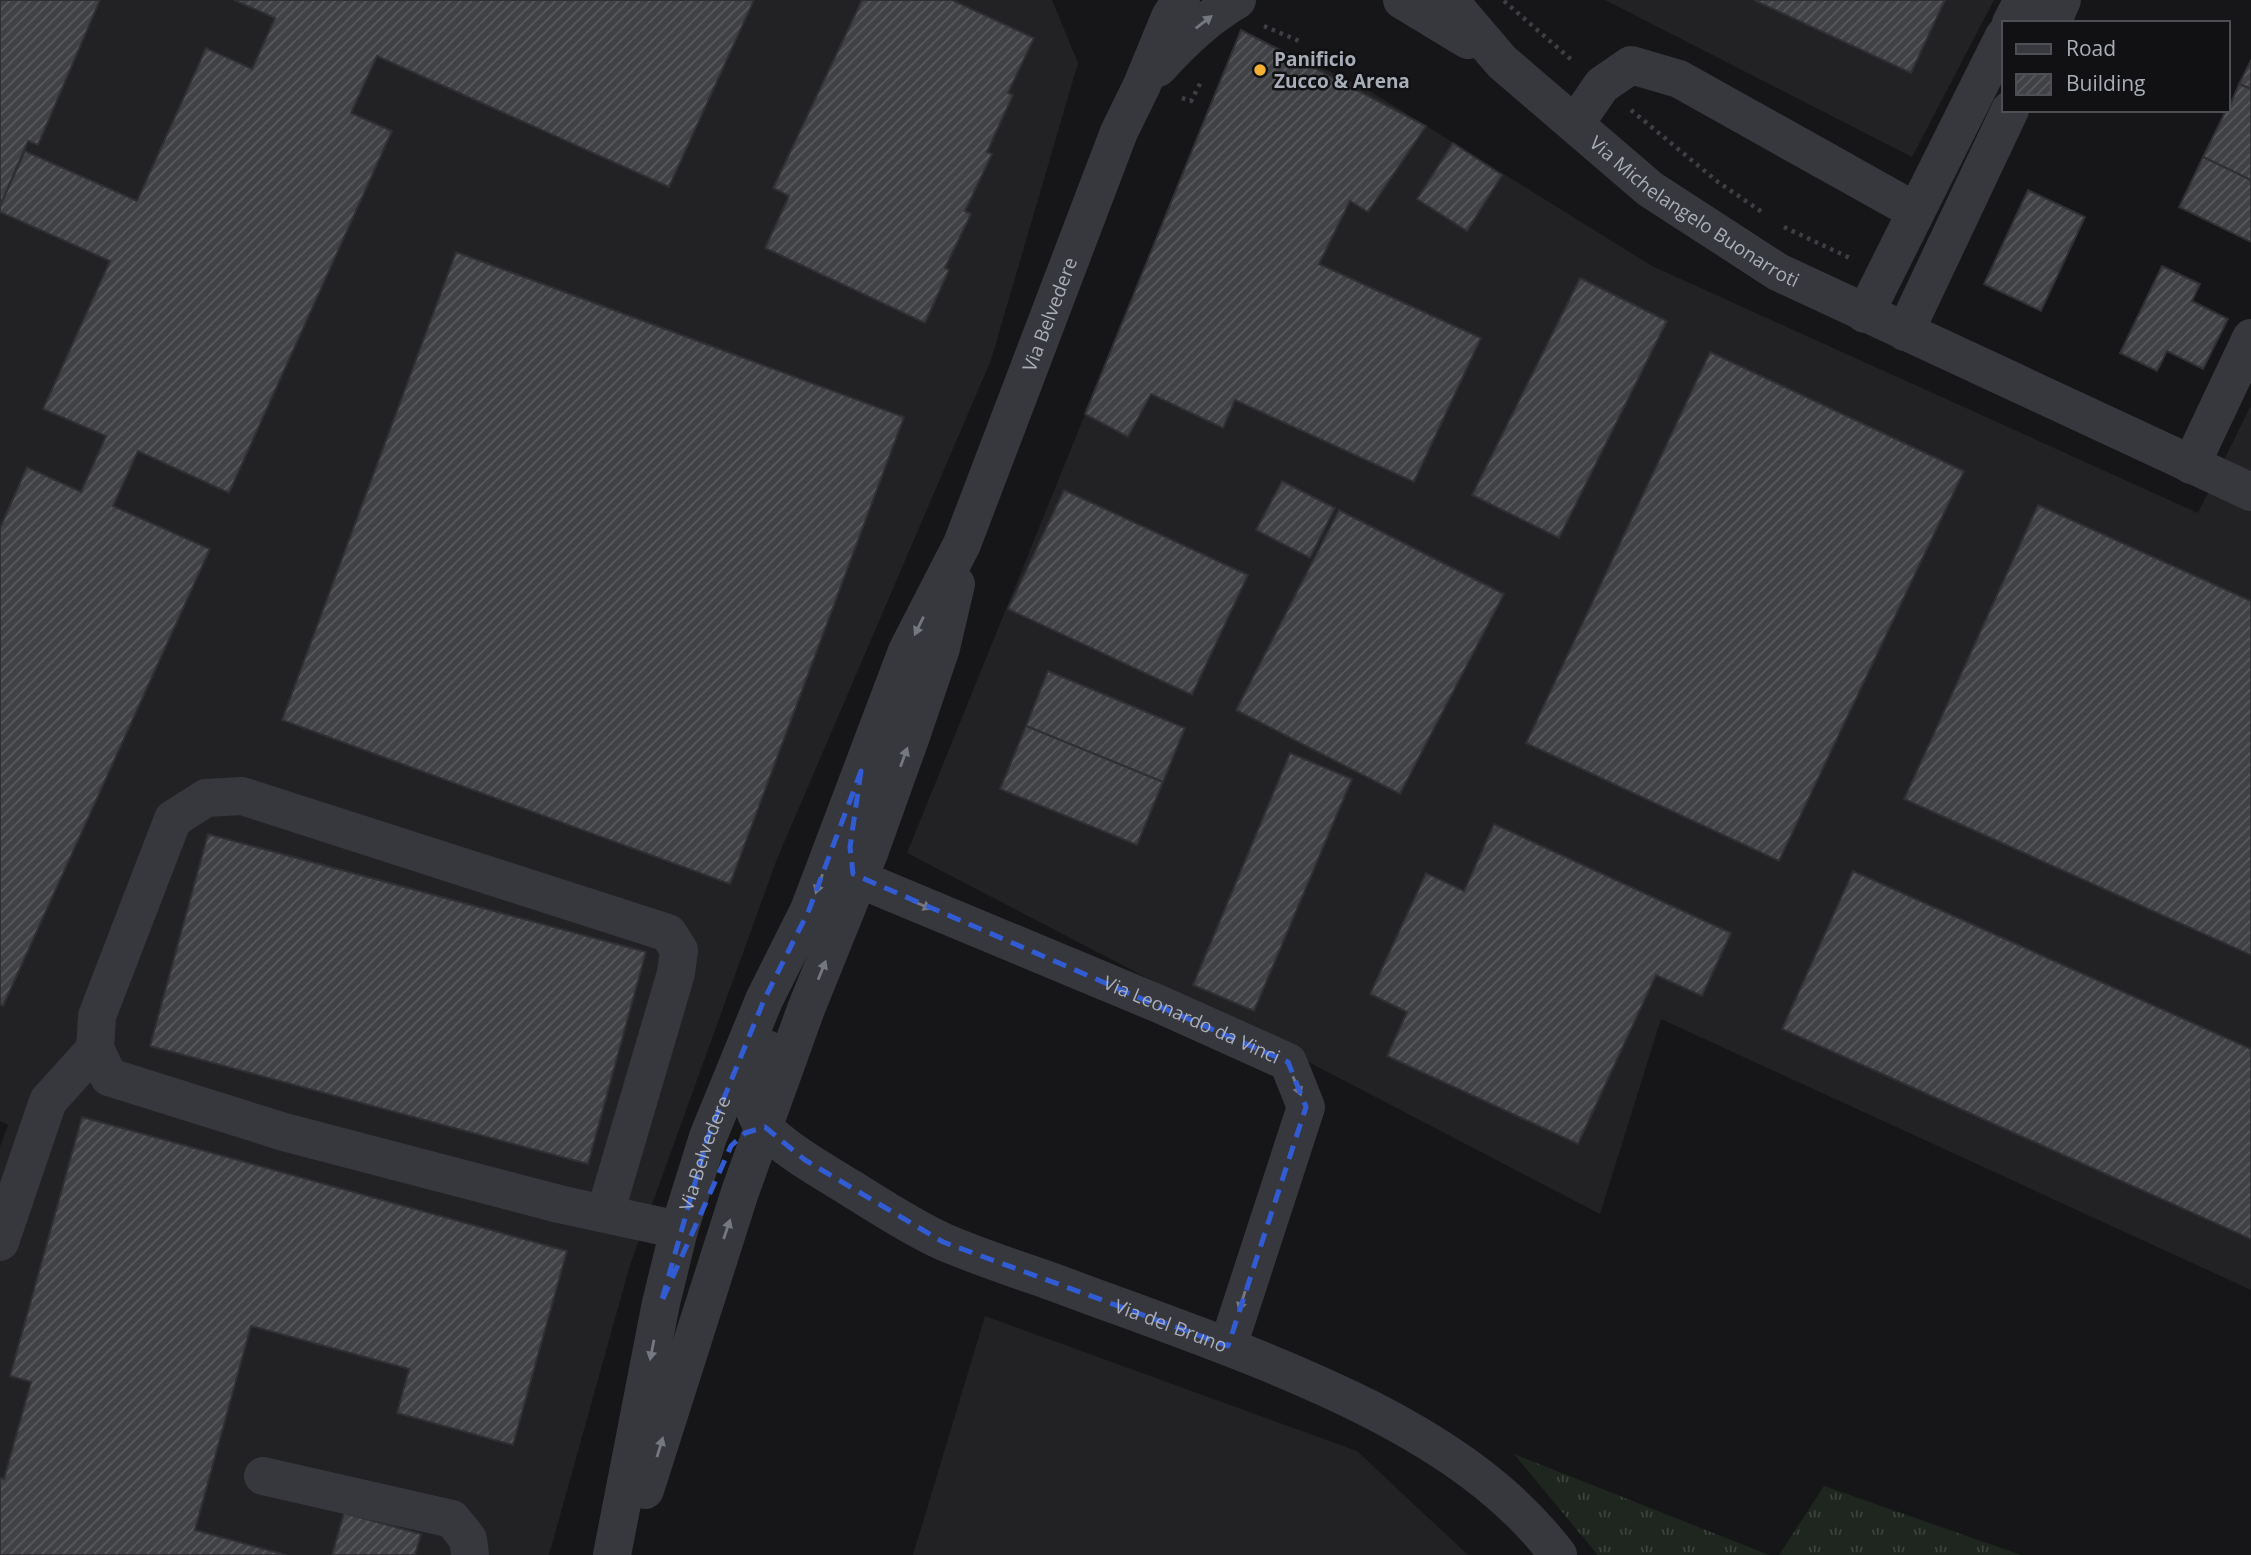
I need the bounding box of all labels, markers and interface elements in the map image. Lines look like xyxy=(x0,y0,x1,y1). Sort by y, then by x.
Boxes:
one-way arrow xyxy=(1196,15,1213,30)
legend xyxy=(2002,21,2230,112)
text: Road xyxy=(2066,34,2116,62)
place label: Panificio Zucco & Arena xyxy=(1274,46,1410,94)
marker: Panificio Zucco & Arena xyxy=(1252,62,1268,78)
text: Building xyxy=(2066,69,2145,97)
street label: Via Michelangelo Buonarroti xyxy=(1584,130,1803,293)
street label: Via Belvedere xyxy=(1016,253,1083,375)
one-way arrow xyxy=(914,616,925,636)
one-way arrow xyxy=(899,747,910,768)
one-way arrow xyxy=(813,873,824,894)
one-way arrow xyxy=(912,899,932,911)
one-way arrow xyxy=(817,959,828,980)
street label: Via Leonardo da Vinci xyxy=(1100,969,1284,1070)
one-way arrow xyxy=(1292,1076,1303,1097)
street label: Via Belvedere xyxy=(673,1092,737,1214)
one-way arrow xyxy=(722,1219,733,1240)
one-way arrow xyxy=(1236,1291,1247,1312)
street label: Via del Bruno xyxy=(1111,1293,1231,1358)
one-way arrow xyxy=(647,1339,658,1361)
one-way arrow xyxy=(655,1436,665,1457)

